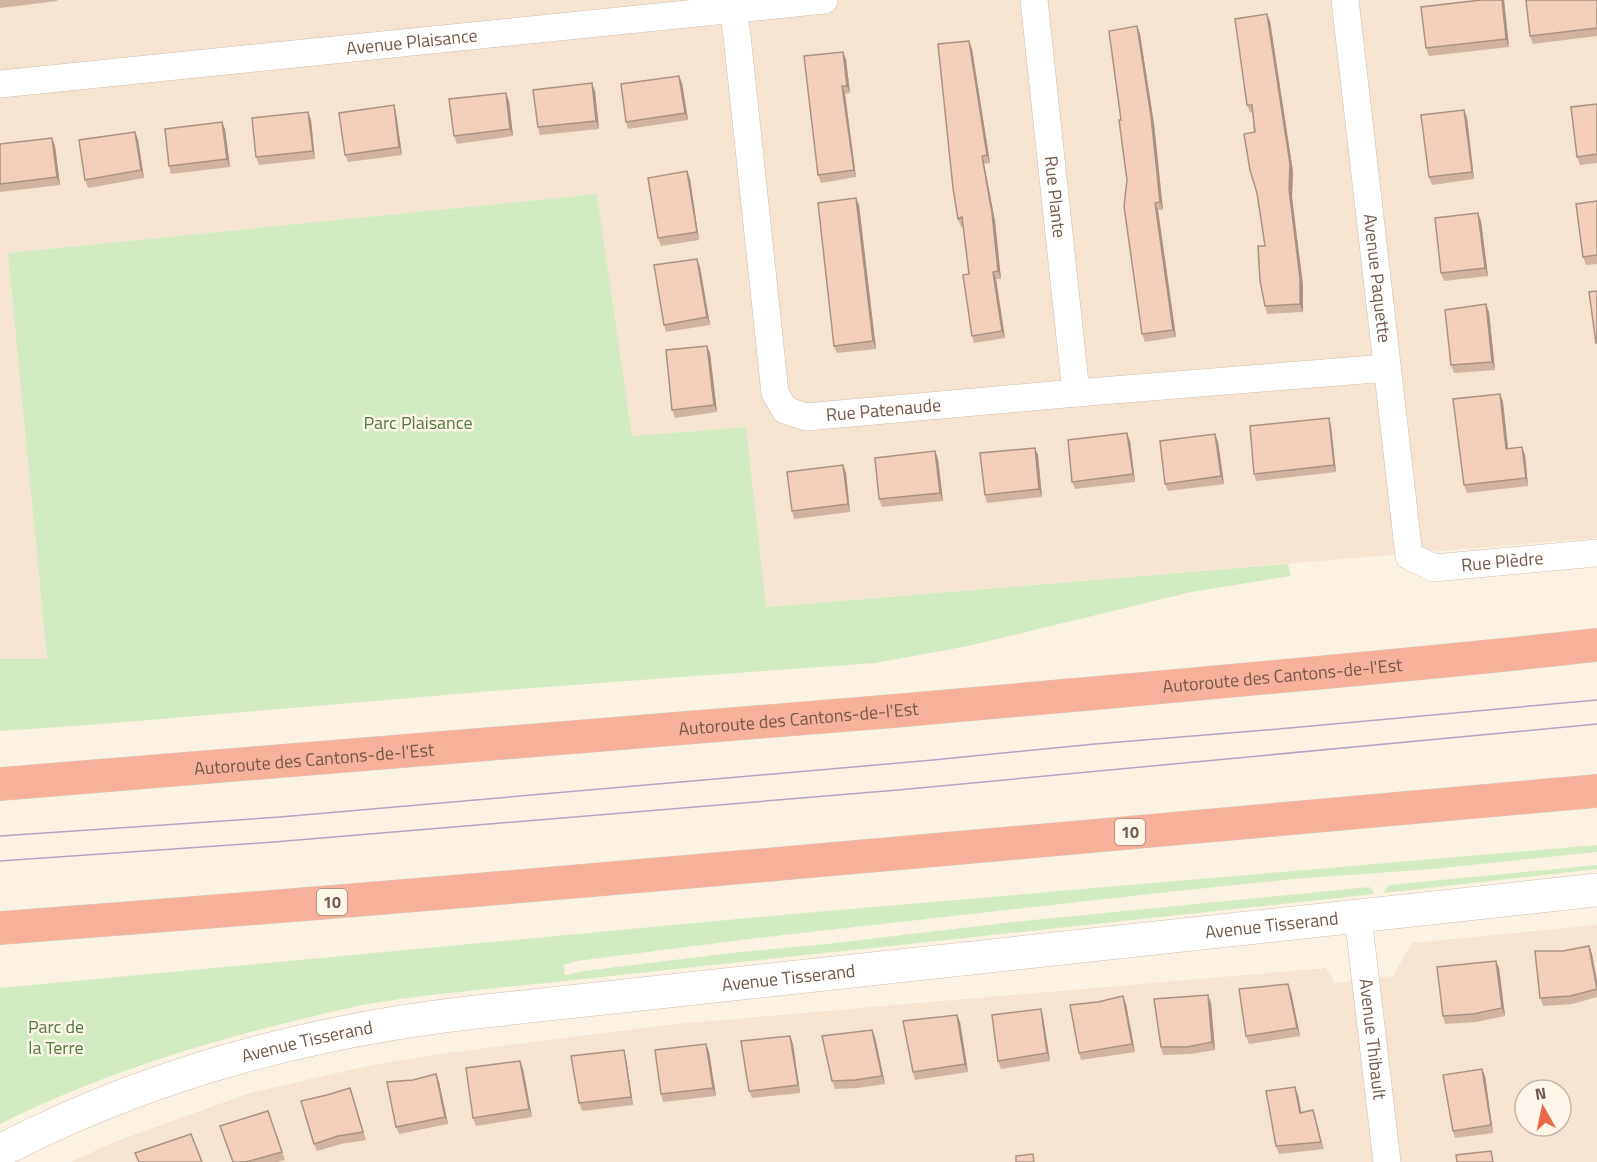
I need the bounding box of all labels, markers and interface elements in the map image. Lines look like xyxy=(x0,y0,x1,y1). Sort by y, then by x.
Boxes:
street label: Avenue Plaisance xyxy=(345,21,479,62)
street label: Rue Plante xyxy=(1038,154,1073,239)
street label: Avenue Paquette xyxy=(1357,212,1398,344)
street label: Rue Patenaude xyxy=(825,391,942,428)
park label: Parc Plaisance xyxy=(363,409,473,436)
street label: Rue Plèdre xyxy=(1460,544,1544,578)
street label: Autoroute des Cantons-de-l'Est xyxy=(1161,651,1404,700)
street label: Autoroute des Cantons-de-l'Est xyxy=(677,695,920,742)
street label: Autoroute des Cantons-de-l'Est xyxy=(193,736,436,782)
road number: 10 xyxy=(1115,819,1145,845)
road number: 10 xyxy=(317,889,347,915)
street label: Avenue Tisserand xyxy=(1204,904,1340,946)
street label: Avenue Tisserand xyxy=(720,957,857,998)
street label: Avenue Thibault xyxy=(1352,977,1394,1102)
park label: Parc de la Terre xyxy=(28,1013,84,1061)
street label: Avenue Tisserand xyxy=(238,1013,375,1069)
north arrow xyxy=(1513,1078,1573,1138)
text: N xyxy=(1533,1080,1548,1106)

